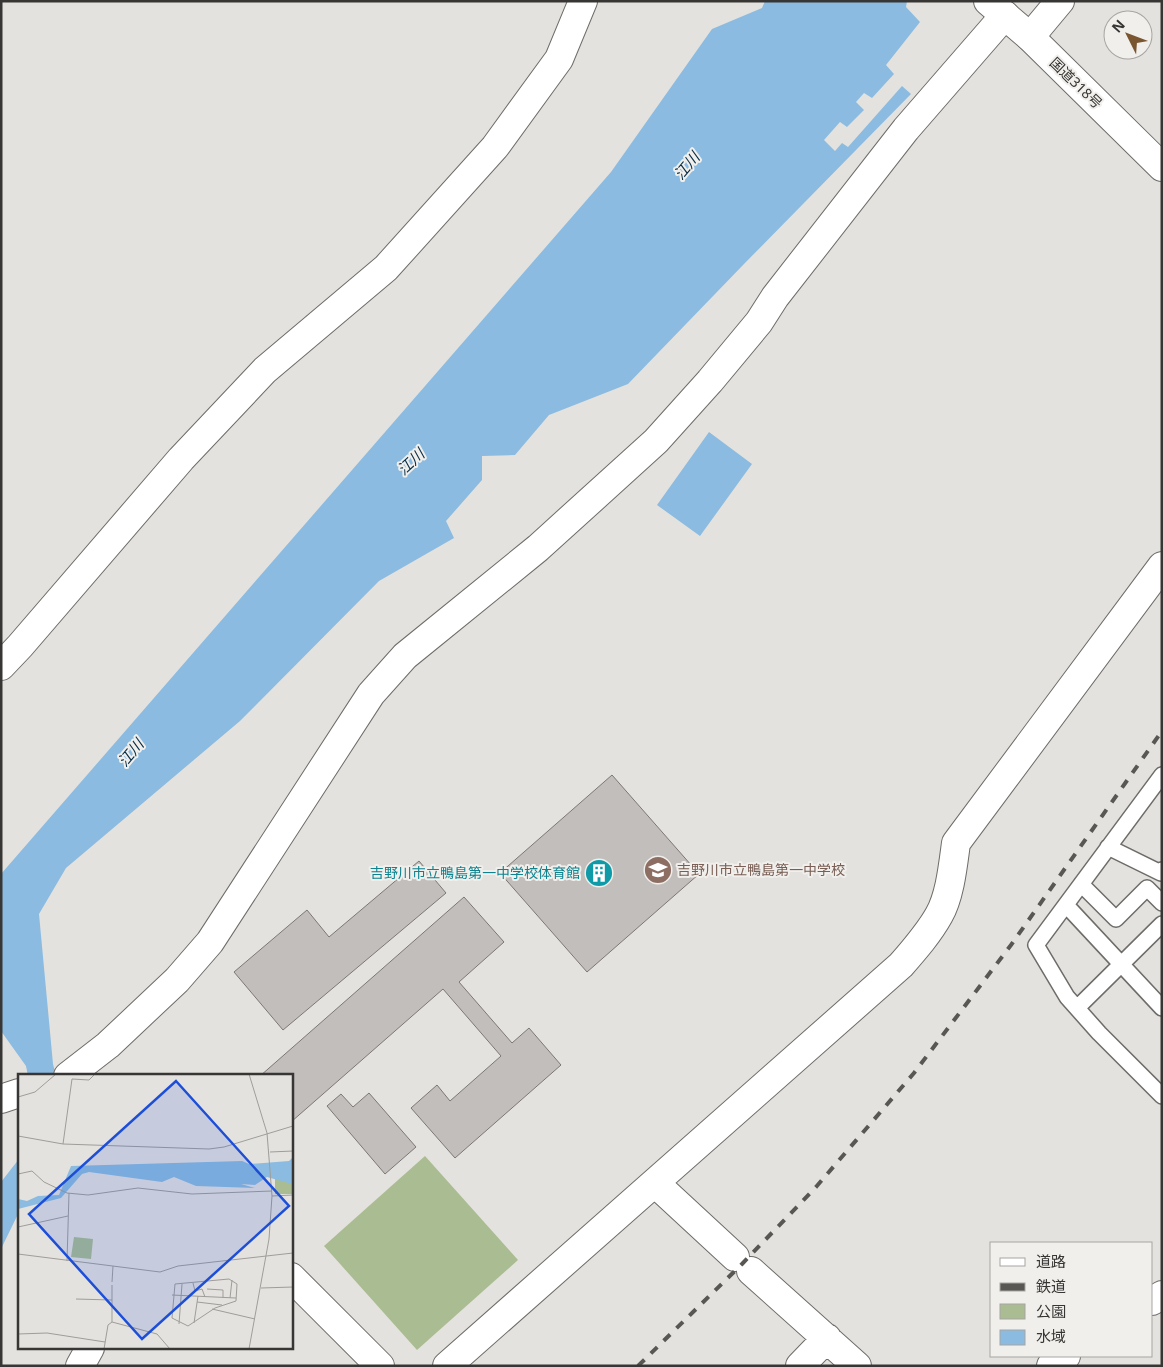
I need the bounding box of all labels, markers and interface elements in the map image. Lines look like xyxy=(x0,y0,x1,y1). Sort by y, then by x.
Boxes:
north arrow xyxy=(1103,10,1153,60)
text: N xyxy=(1107,15,1129,37)
street label: 国道318号 xyxy=(1046,53,1107,112)
water label: 江川 xyxy=(669,146,705,183)
water label: 江川 xyxy=(393,442,430,479)
water label: 江川 xyxy=(113,733,149,770)
school or university icon: 吉野川市立鴨島第一中学校 xyxy=(643,855,673,885)
building icon: 吉野川市立鴨島第一中学校体育館 xyxy=(584,858,614,888)
place label: 吉野川市立鴨島第一中学校 xyxy=(677,860,845,879)
place label: 吉野川市立鴨島第一中学校体育館 xyxy=(370,863,580,882)
inset map xyxy=(18,1074,292,1350)
legend xyxy=(990,1242,1153,1357)
text: 道路 xyxy=(1036,1251,1066,1271)
text: 鉄道 xyxy=(1036,1276,1066,1296)
text: 公園 xyxy=(1036,1301,1066,1321)
text: 水域 xyxy=(1036,1326,1066,1346)

